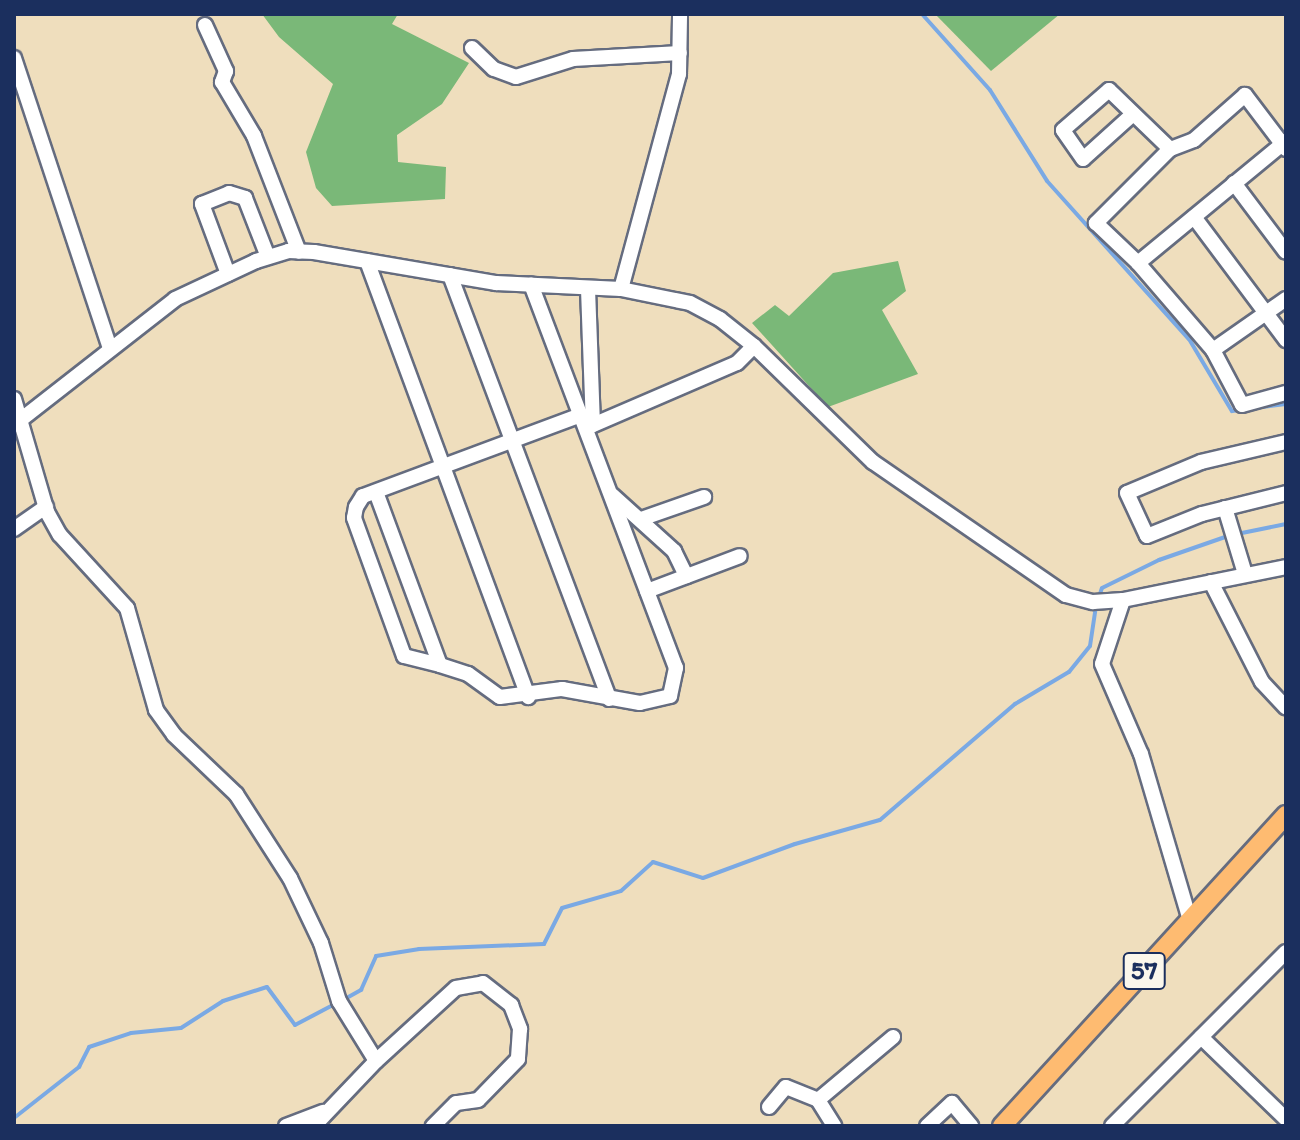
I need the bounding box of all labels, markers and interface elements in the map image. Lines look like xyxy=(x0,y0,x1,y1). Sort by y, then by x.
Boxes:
road number: 57 xyxy=(1122,949,1166,993)

